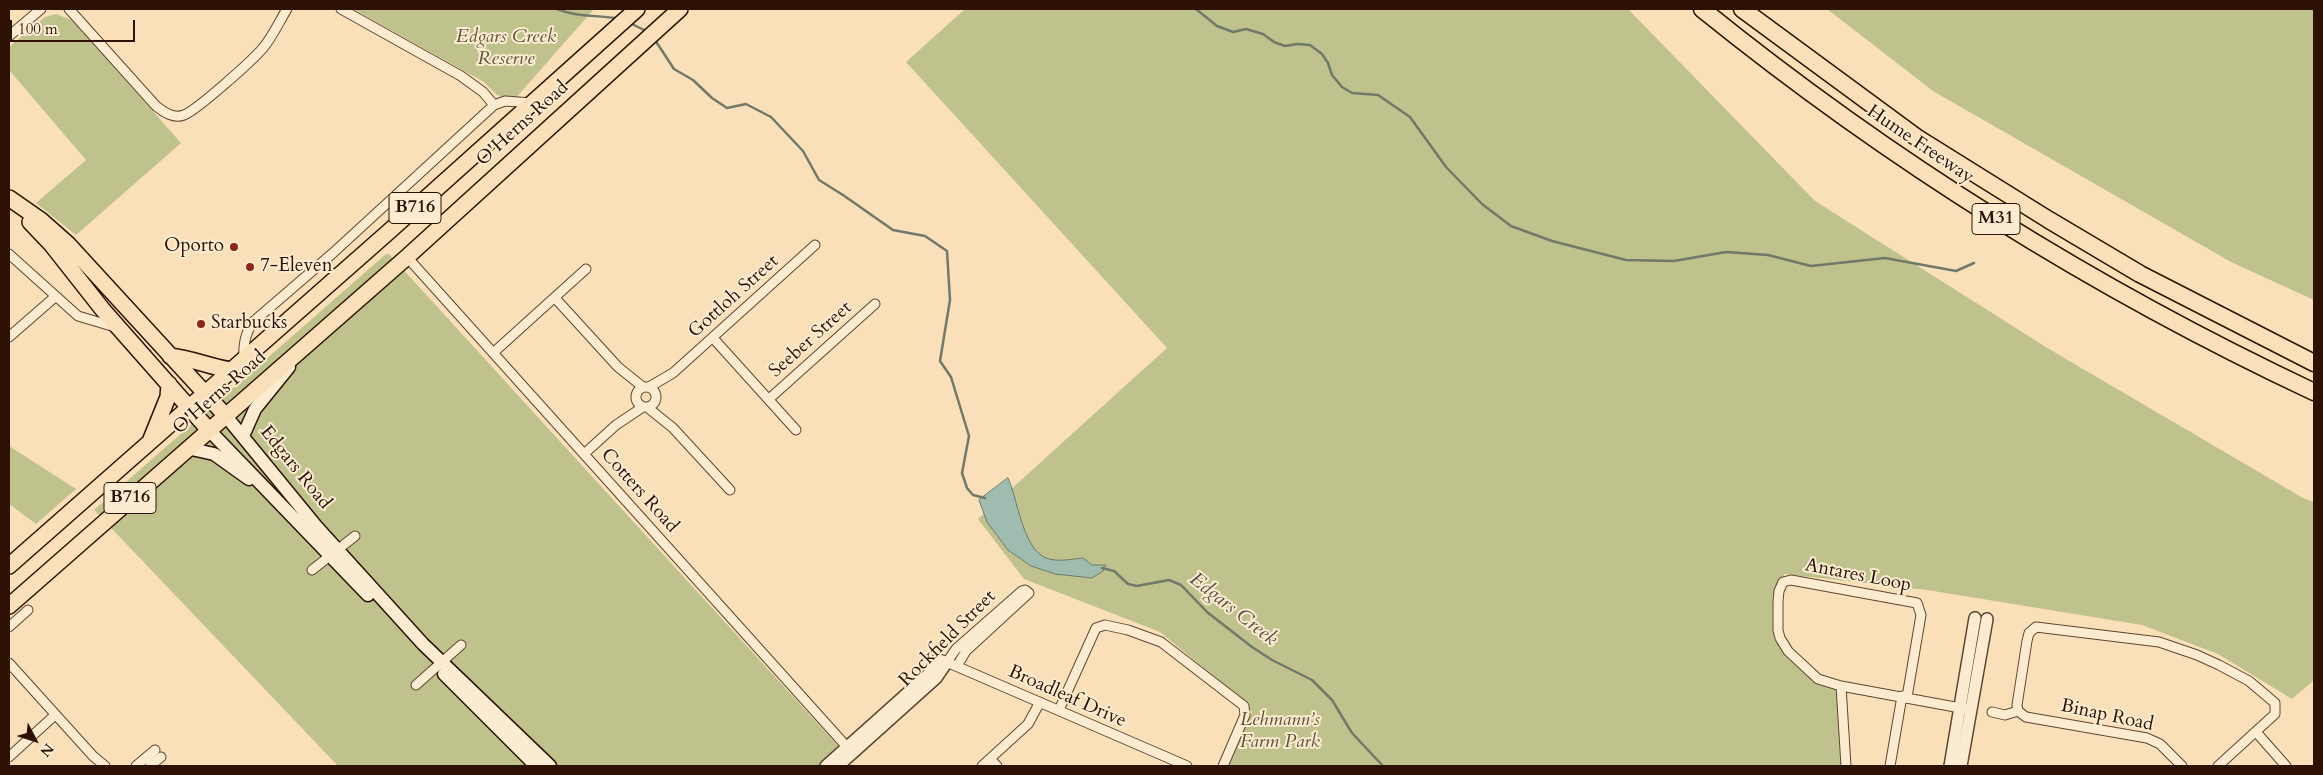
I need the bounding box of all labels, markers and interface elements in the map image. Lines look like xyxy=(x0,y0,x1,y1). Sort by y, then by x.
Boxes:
scale bar xyxy=(12,10,138,42)
text: 100 m xyxy=(18,19,58,39)
park label: Edgars Creek Reserve xyxy=(456,27,556,71)
street label: O'Herns Road xyxy=(472,77,574,171)
street label: Hume Freeway xyxy=(1862,101,1978,189)
road number: B716 xyxy=(389,192,441,224)
road number: M31 xyxy=(1972,203,2020,234)
place label: Oporto xyxy=(164,236,224,258)
marker: Oporto xyxy=(228,241,240,253)
street label: Gottloh Street xyxy=(684,251,784,343)
place label: 7-Eleven xyxy=(260,256,332,278)
marker: 7-Eleven xyxy=(244,261,256,273)
street label: Seeber Street xyxy=(765,297,857,383)
place label: Starbucks xyxy=(211,313,287,335)
marker: Starbucks xyxy=(195,318,207,330)
street label: O'Herns Road xyxy=(169,346,271,440)
street label: Edgars Road xyxy=(254,422,336,514)
street label: Cotters Road xyxy=(595,444,683,538)
road number: B716 xyxy=(104,482,156,514)
street label: Antares Loop xyxy=(1803,555,1913,597)
water label: Edgars Creek xyxy=(1184,568,1282,652)
street label: Rockfield Street xyxy=(895,586,1001,692)
street label: Broadleaf Drive xyxy=(1004,661,1130,733)
street label: Binap Road xyxy=(2059,695,2155,737)
park label: Lehmann’s Farm Park xyxy=(1240,710,1320,754)
north arrow xyxy=(10,715,60,765)
text: N xyxy=(36,739,58,761)

